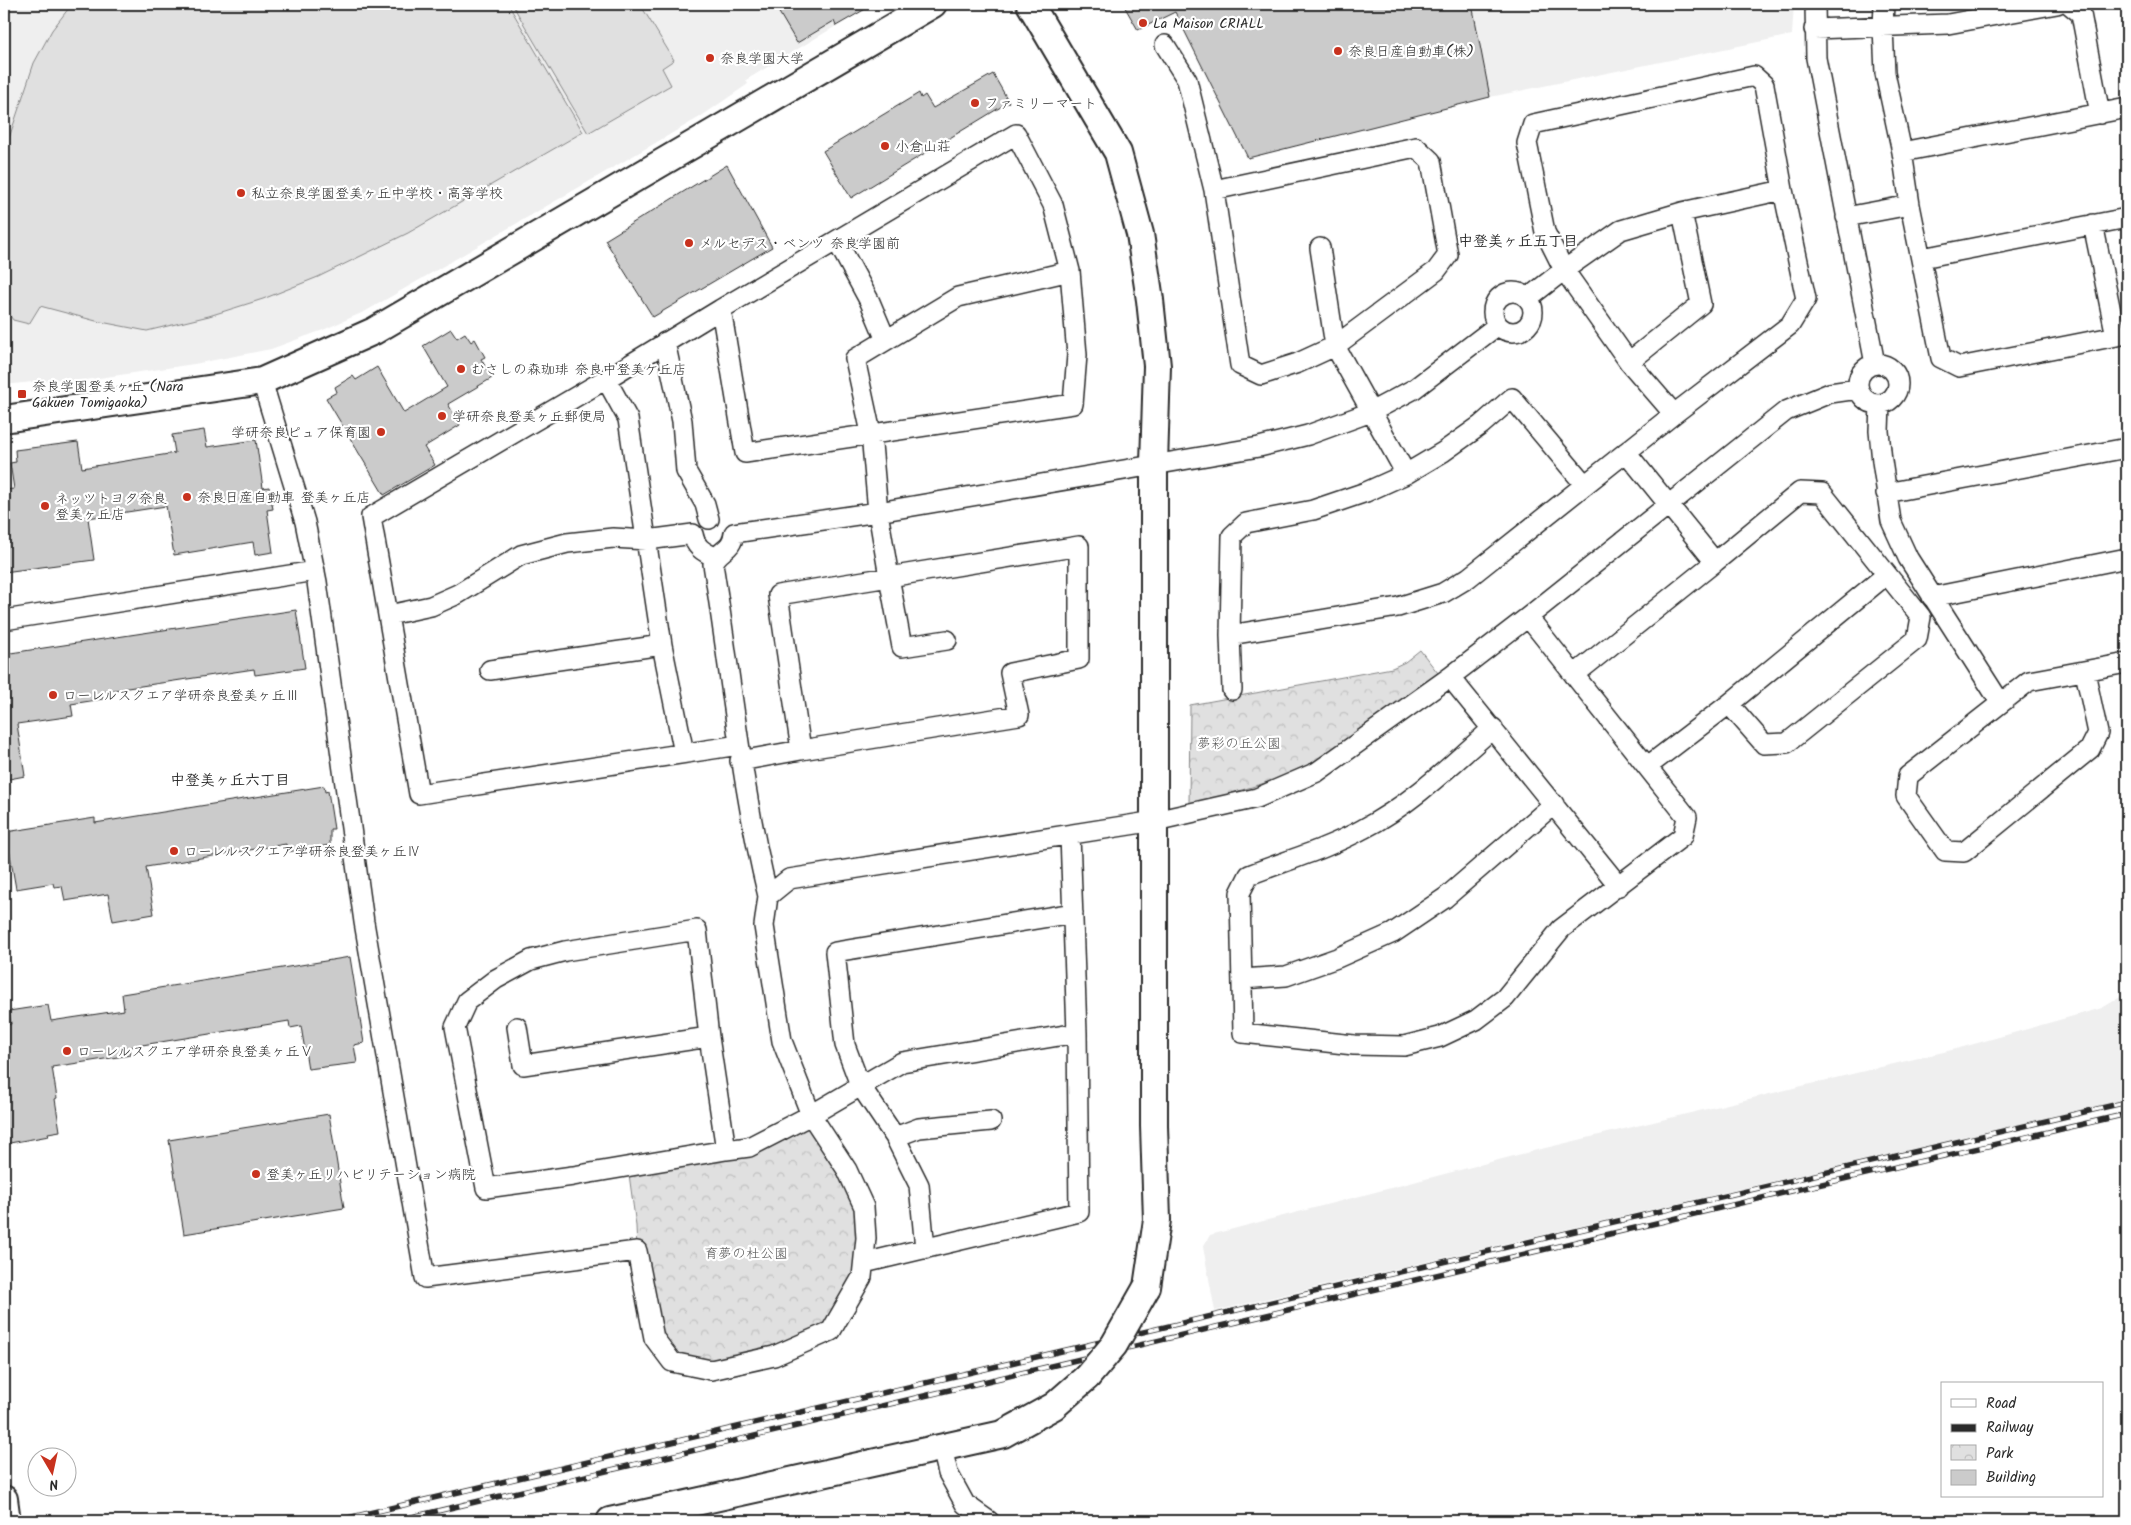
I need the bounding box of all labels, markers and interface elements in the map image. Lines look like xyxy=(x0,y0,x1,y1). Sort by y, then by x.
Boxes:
place label: La Maison CRIALL xyxy=(1153,13,1264,35)
marker: La Maison CRIALL xyxy=(1137,17,1149,29)
place label: 奈良日産自動車(株) xyxy=(1348,41,1474,63)
marker: 奈良日産自動車(株) xyxy=(1332,45,1344,57)
place label: 奈良学園大学 xyxy=(720,48,804,70)
marker: 奈良学園大学 xyxy=(704,52,716,64)
place label: ファミリーマート xyxy=(985,93,1097,115)
marker: ファミリーマート xyxy=(969,97,981,109)
place label: 小倉山荘 xyxy=(895,136,951,158)
marker: 小倉山荘 xyxy=(879,140,891,152)
place label: 私立奈良学園登美ヶ丘中学校・高等学校 xyxy=(251,183,503,205)
marker: 私立奈良学園登美ヶ丘中学校・高等学校 xyxy=(235,187,247,199)
district label: 中登美ヶ丘五丁目 xyxy=(1458,230,1578,254)
place label: メルセデス・ベンツ 奈良学園前 xyxy=(699,233,900,255)
marker: メルセデス・ベンツ 奈良学園前 xyxy=(683,237,695,249)
place label: むさしの森珈琲 奈良中登美ケ丘店 xyxy=(471,359,687,381)
marker: むさしの森珈琲 奈良中登美ケ丘店 xyxy=(455,363,467,375)
place label: 奈良学園登美ヶ丘 (Nara Gakuen Tomigaoka) xyxy=(32,376,184,414)
marker: 奈良学園登美ヶ丘 (Nara Gakuen Tomigaoka) xyxy=(16,388,28,400)
place label: 学研奈良登美ヶ丘郵便局 xyxy=(452,406,606,428)
marker: 学研奈良登美ヶ丘郵便局 xyxy=(436,410,448,422)
place label: 学研奈良ピュア保育園 xyxy=(231,422,371,444)
marker: 学研奈良ピュア保育園 xyxy=(375,426,387,438)
place label: 奈良日産自動車 登美ヶ丘店 xyxy=(197,487,371,509)
place label: ネッツトヨタ奈良 登美ヶ丘店 xyxy=(55,488,166,526)
marker: 奈良日産自動車 登美ヶ丘店 xyxy=(181,491,193,503)
marker: ネッツトヨタ奈良 登美ヶ丘店 xyxy=(39,500,51,512)
place label: ローレルスクエア学研奈良登美ヶ丘Ⅲ xyxy=(63,685,300,707)
marker: ローレルスクエア学研奈良登美ヶ丘Ⅲ xyxy=(47,689,59,701)
park label: 夢彩の丘公園 xyxy=(1197,733,1281,755)
district label: 中登美ヶ丘六丁目 xyxy=(170,769,290,793)
place label: ローレルスクエア学研奈良登美ヶ丘Ⅳ xyxy=(184,841,421,863)
marker: ローレルスクエア学研奈良登美ヶ丘Ⅳ xyxy=(168,845,180,857)
place label: ローレルスクエア学研奈良登美ヶ丘Ⅴ xyxy=(77,1041,314,1063)
marker: ローレルスクエア学研奈良登美ヶ丘Ⅴ xyxy=(61,1045,73,1057)
place label: 登美ヶ丘リハビリテーション病院 xyxy=(266,1164,476,1186)
marker: 登美ヶ丘リハビリテーション病院 xyxy=(250,1168,262,1180)
park label: 育夢の杜公園 xyxy=(704,1243,788,1265)
legend xyxy=(1941,1382,2104,1498)
text: Road xyxy=(1986,1392,2017,1416)
text: Railway xyxy=(1986,1416,2034,1440)
text: Park xyxy=(1986,1442,2014,1466)
north arrow xyxy=(28,1448,78,1498)
text: Building xyxy=(1986,1466,2036,1490)
text: N xyxy=(48,1472,60,1495)

